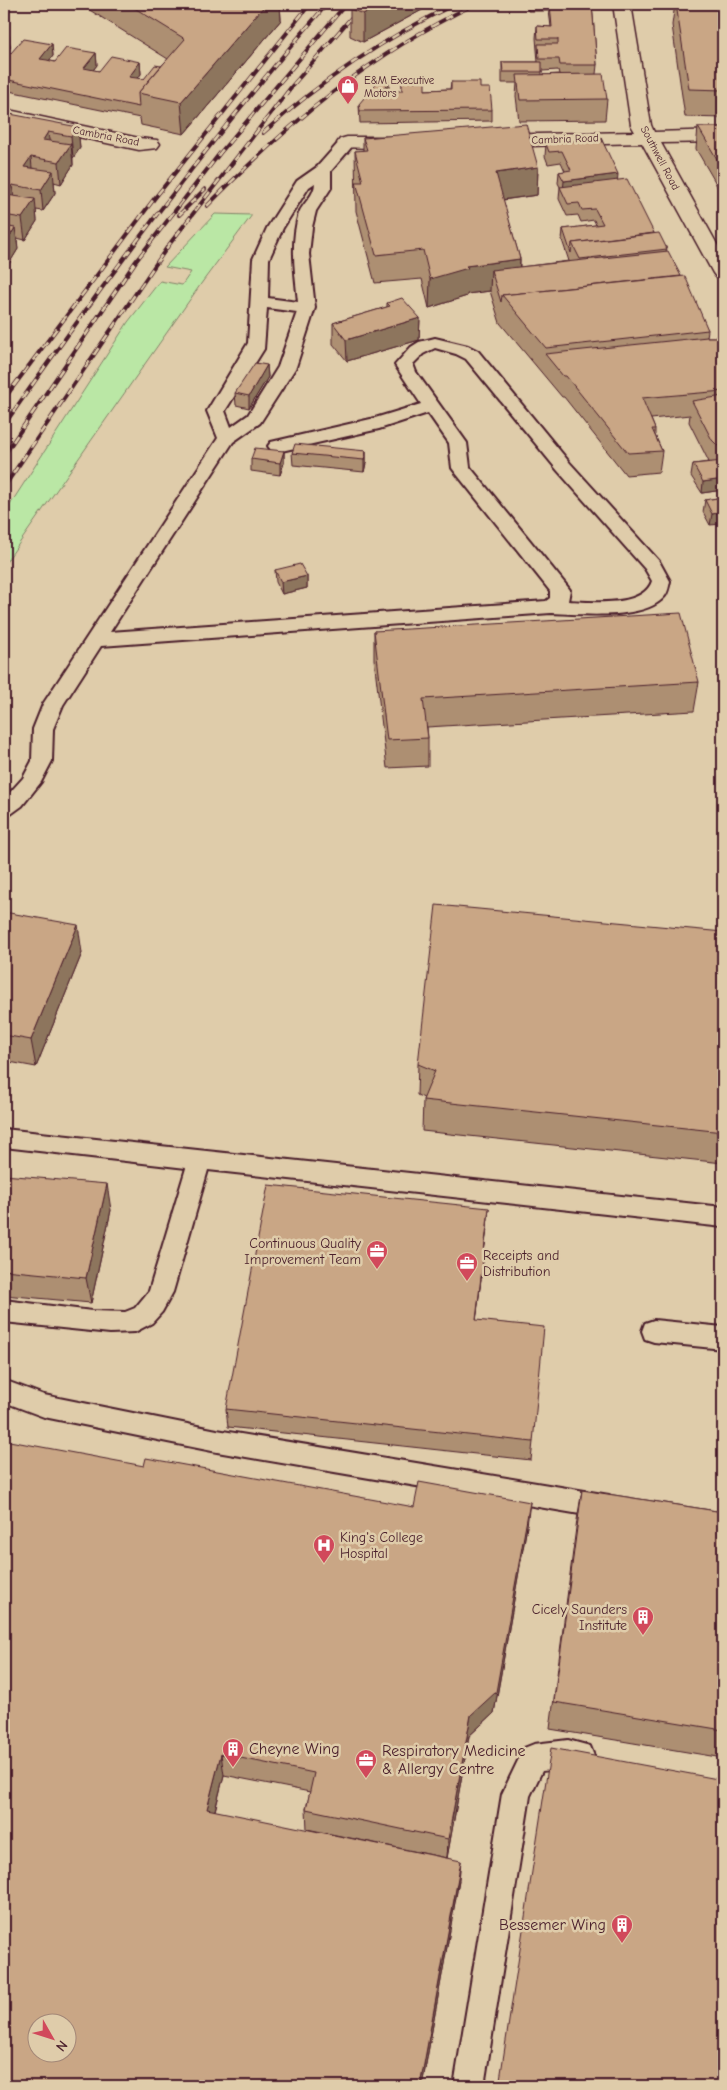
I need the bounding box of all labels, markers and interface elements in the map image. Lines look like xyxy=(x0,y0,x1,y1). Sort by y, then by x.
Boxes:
shop icon: E&M Executive Motors xyxy=(336,74,360,105)
place label: E&M Executive Motors xyxy=(364,74,435,100)
street label: Cambria Road xyxy=(72,123,140,149)
street label: Southwell Road xyxy=(638,124,682,192)
street label: Cambria Road xyxy=(531,131,599,147)
place label: Continuous Quality Improvement Team xyxy=(244,1235,362,1268)
office icon: Continuous Quality Improvement Team xyxy=(365,1239,389,1270)
place label: Receipts and Distribution xyxy=(483,1247,559,1280)
office icon: Receipts and Distribution xyxy=(455,1251,479,1282)
place label: King's College Hospital xyxy=(340,1529,423,1562)
hospital icon: King's College Hospital xyxy=(312,1533,336,1564)
place label: Cicely Saunders Institute xyxy=(532,1601,627,1634)
building icon: Cicely Saunders Institute xyxy=(631,1605,655,1636)
building icon: Cheyne Wing xyxy=(221,1737,245,1768)
place label: Cheyne Wing xyxy=(249,1740,340,1758)
place label: Respiratory Medicine & Allergy Centre xyxy=(382,1742,526,1778)
office icon: Respiratory Medicine & Allergy Centre xyxy=(354,1748,378,1779)
building icon: Bessemer Wing xyxy=(610,1913,634,1944)
place label: Bessemer Wing xyxy=(499,1916,606,1934)
north arrow xyxy=(28,2012,78,2062)
text: N xyxy=(52,2037,71,2055)

